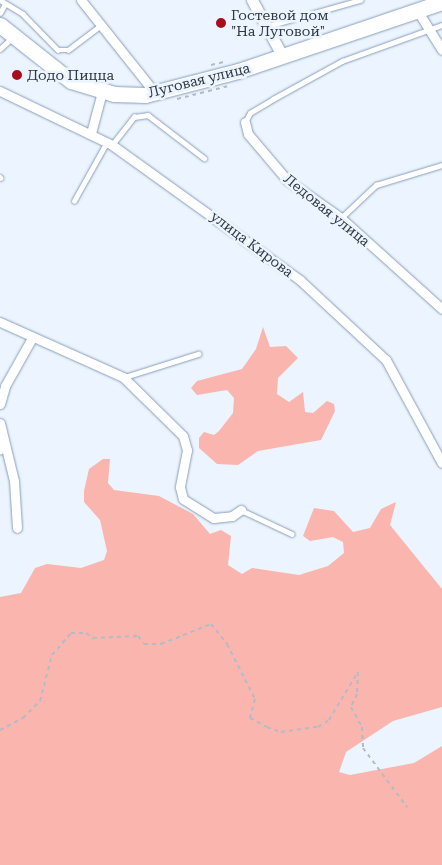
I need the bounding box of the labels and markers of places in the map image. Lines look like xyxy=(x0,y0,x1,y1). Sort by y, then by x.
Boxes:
place label: Гостевой дом "На Луговой" xyxy=(231,7,329,40)
marker: Гостевой дом "На Луговой" xyxy=(215,17,227,29)
place label: Додо Пицца xyxy=(27,67,114,83)
marker: Додо Пицца xyxy=(11,69,23,81)

